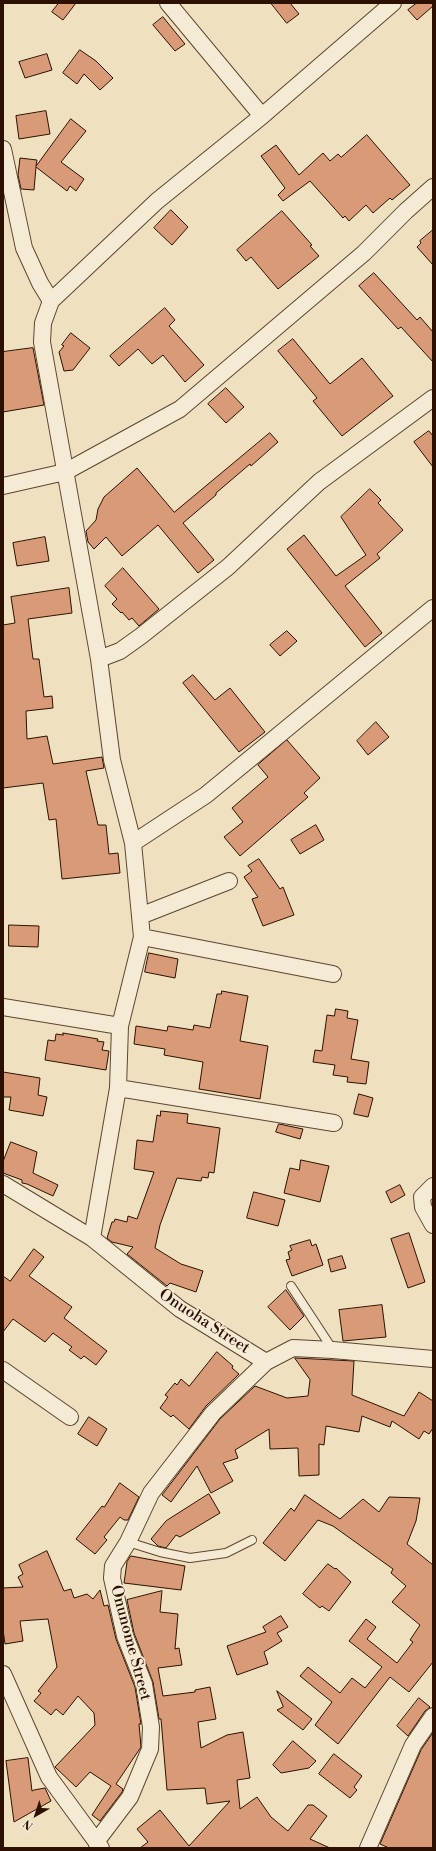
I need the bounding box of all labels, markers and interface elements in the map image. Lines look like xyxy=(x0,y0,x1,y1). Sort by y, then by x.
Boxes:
street label: Onuoha Street xyxy=(155,1285,253,1359)
street label: Onunome Street xyxy=(105,1583,155,1703)
north arrow xyxy=(16,1795,56,1835)
text: N xyxy=(21,1816,36,1833)

